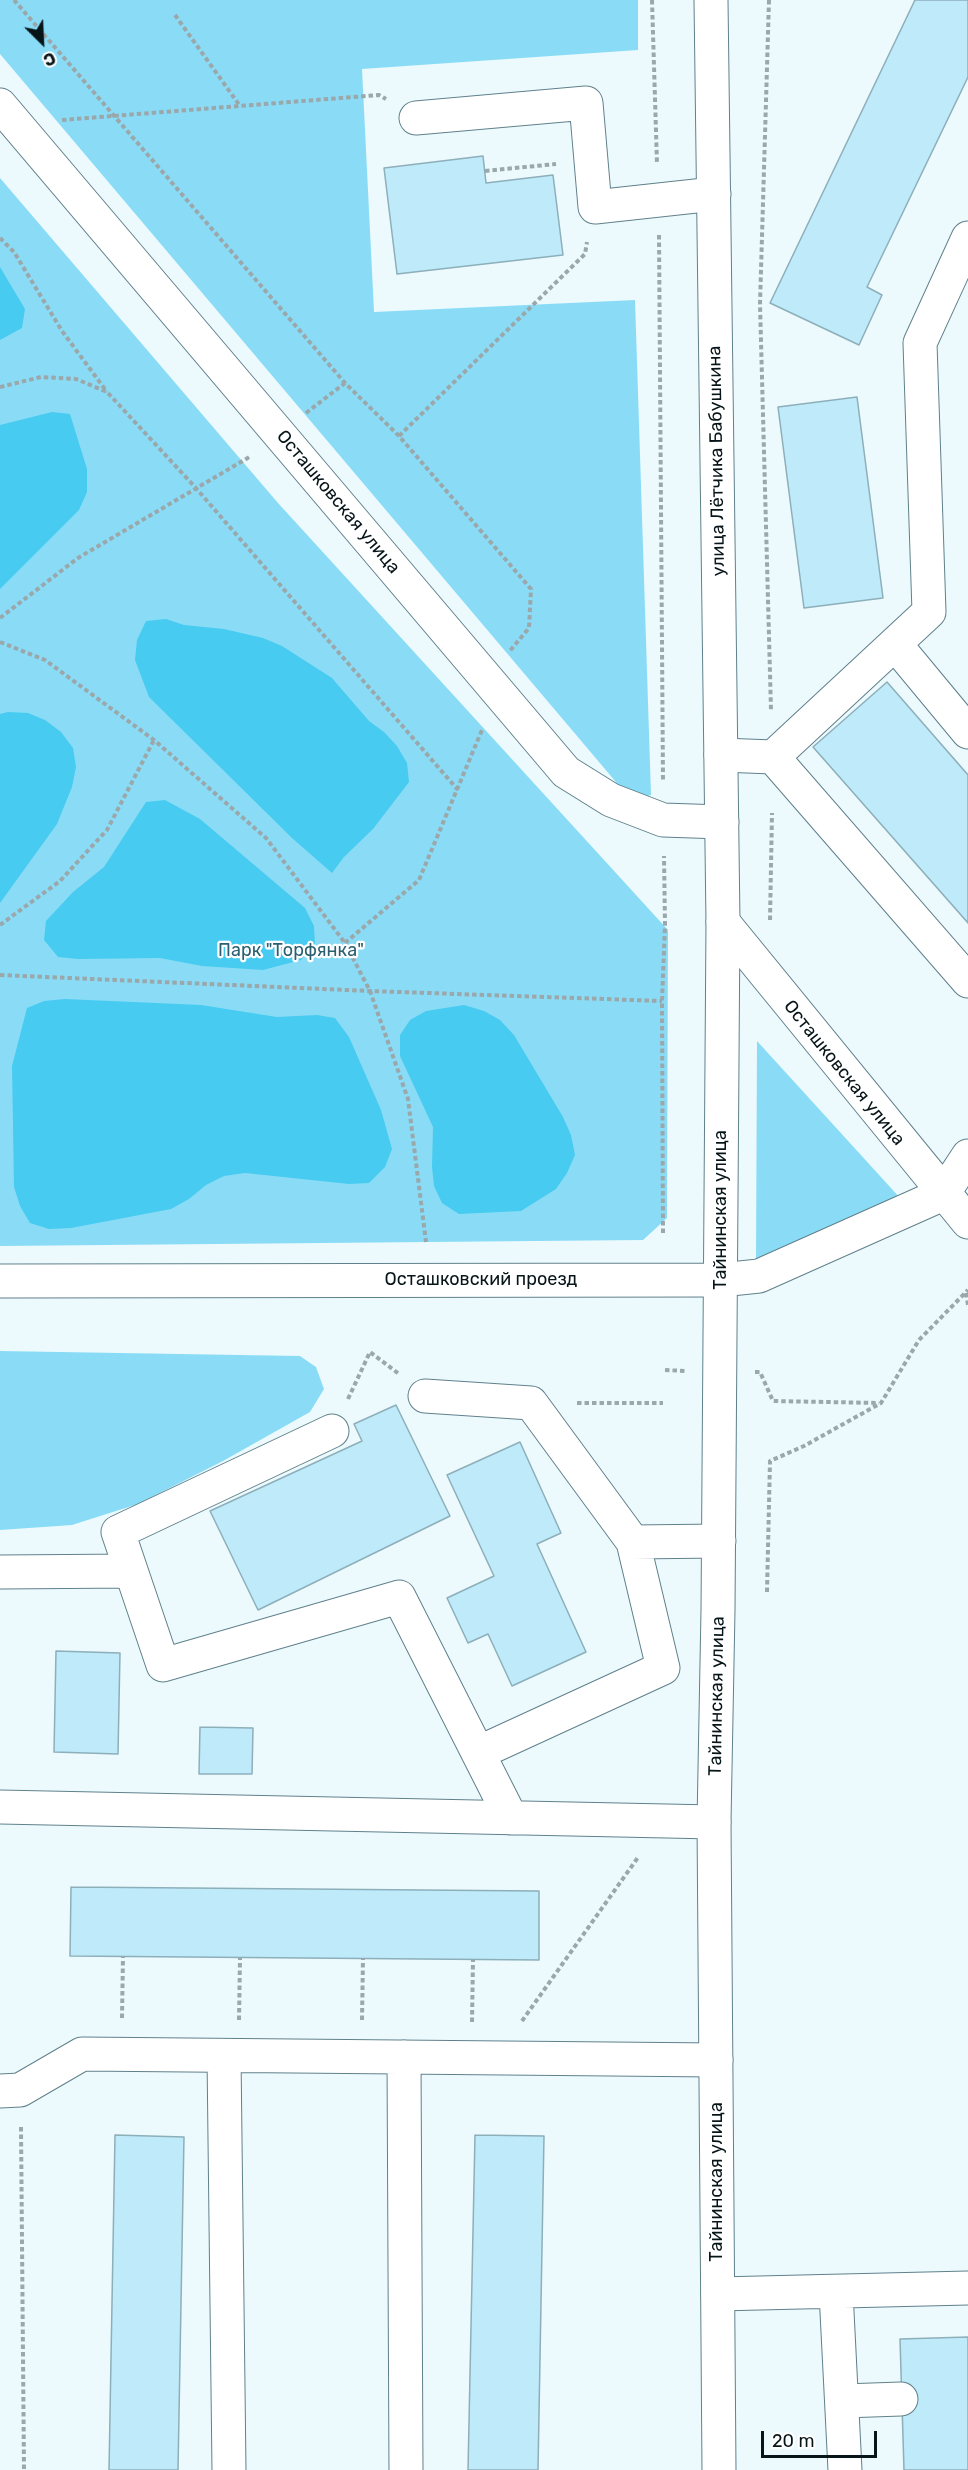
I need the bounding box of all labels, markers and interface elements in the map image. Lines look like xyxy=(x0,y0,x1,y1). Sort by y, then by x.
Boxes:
north arrow xyxy=(12,12,72,72)
text: С xyxy=(41,48,59,70)
street label: улица Лётчика Бабушкина xyxy=(704,346,730,576)
street label: Осташковская улица xyxy=(272,426,404,578)
park label: Парк "Торфянка" xyxy=(218,940,364,962)
street label: Осташковская улица xyxy=(779,996,909,1150)
street label: Тайнинская улица xyxy=(710,1130,732,1290)
street label: Осташковский проезд xyxy=(385,1269,577,1291)
street label: Тайнинская улица xyxy=(705,1616,729,1776)
street label: Тайнинская улица xyxy=(706,2102,728,2262)
scale bar xyxy=(764,2419,880,2457)
text: 20 m xyxy=(772,2430,814,2452)

